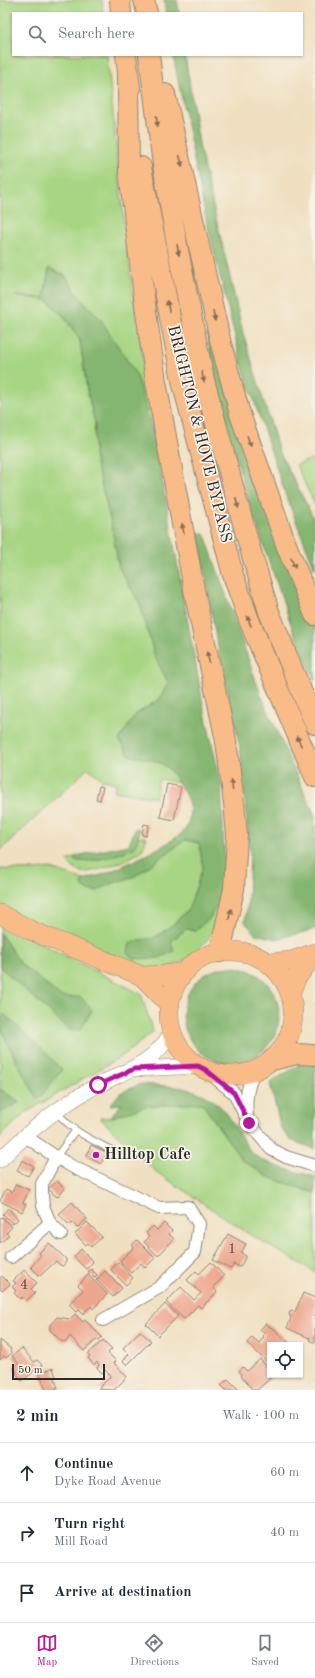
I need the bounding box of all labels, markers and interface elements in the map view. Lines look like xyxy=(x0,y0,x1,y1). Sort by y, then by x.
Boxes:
search box xyxy=(12,12,303,56)
icon: search xyxy=(26,23,48,45)
text: Search here xyxy=(58,27,135,42)
one-way arrow xyxy=(154,115,161,127)
one-way arrow xyxy=(178,155,184,167)
one-way arrow xyxy=(175,244,181,256)
one-way arrow xyxy=(164,300,170,312)
one-way arrow xyxy=(212,310,218,322)
street label: BRIGHTON & HOVE BYPASS xyxy=(164,324,234,545)
one-way arrow xyxy=(201,371,207,383)
one-way arrow xyxy=(247,435,253,447)
one-way arrow xyxy=(234,497,240,509)
one-way arrow xyxy=(180,523,186,535)
one-way arrow xyxy=(291,558,297,570)
one-way arrow xyxy=(246,615,252,627)
one-way arrow xyxy=(205,651,211,663)
one-way arrow xyxy=(296,735,302,747)
one-way arrow xyxy=(229,779,235,791)
one-way arrow xyxy=(227,908,233,920)
route start xyxy=(89,1076,107,1094)
route end xyxy=(240,1114,258,1132)
place label: Hilltop Cafe xyxy=(104,1147,191,1163)
marker: Hilltop Cafe xyxy=(91,1150,101,1160)
house number: 1 xyxy=(228,1242,236,1256)
house number: 4 xyxy=(20,1278,28,1292)
map controls xyxy=(267,1342,303,1378)
button: locate xyxy=(267,1342,303,1378)
scale bar xyxy=(12,1362,105,1381)
text: 50 m xyxy=(18,1365,43,1376)
text: 2 min xyxy=(16,1408,59,1425)
text: Walk · 100 m xyxy=(222,1409,299,1422)
text: Continue xyxy=(54,1457,113,1472)
icon: ahead xyxy=(16,1462,38,1484)
text: 60 m xyxy=(270,1466,299,1479)
text: Dyke Road Avenue xyxy=(54,1475,161,1488)
text: Turn right xyxy=(54,1517,125,1532)
icon: right xyxy=(16,1522,38,1544)
text: 40 m xyxy=(270,1526,299,1539)
text: Mill Road xyxy=(54,1535,108,1548)
icon: arrive xyxy=(16,1582,38,1604)
text: Arrive at destination xyxy=(54,1585,192,1600)
tab: Map xyxy=(36,1632,58,1670)
tab: Directions xyxy=(130,1632,179,1670)
tab: Saved xyxy=(251,1632,279,1670)

